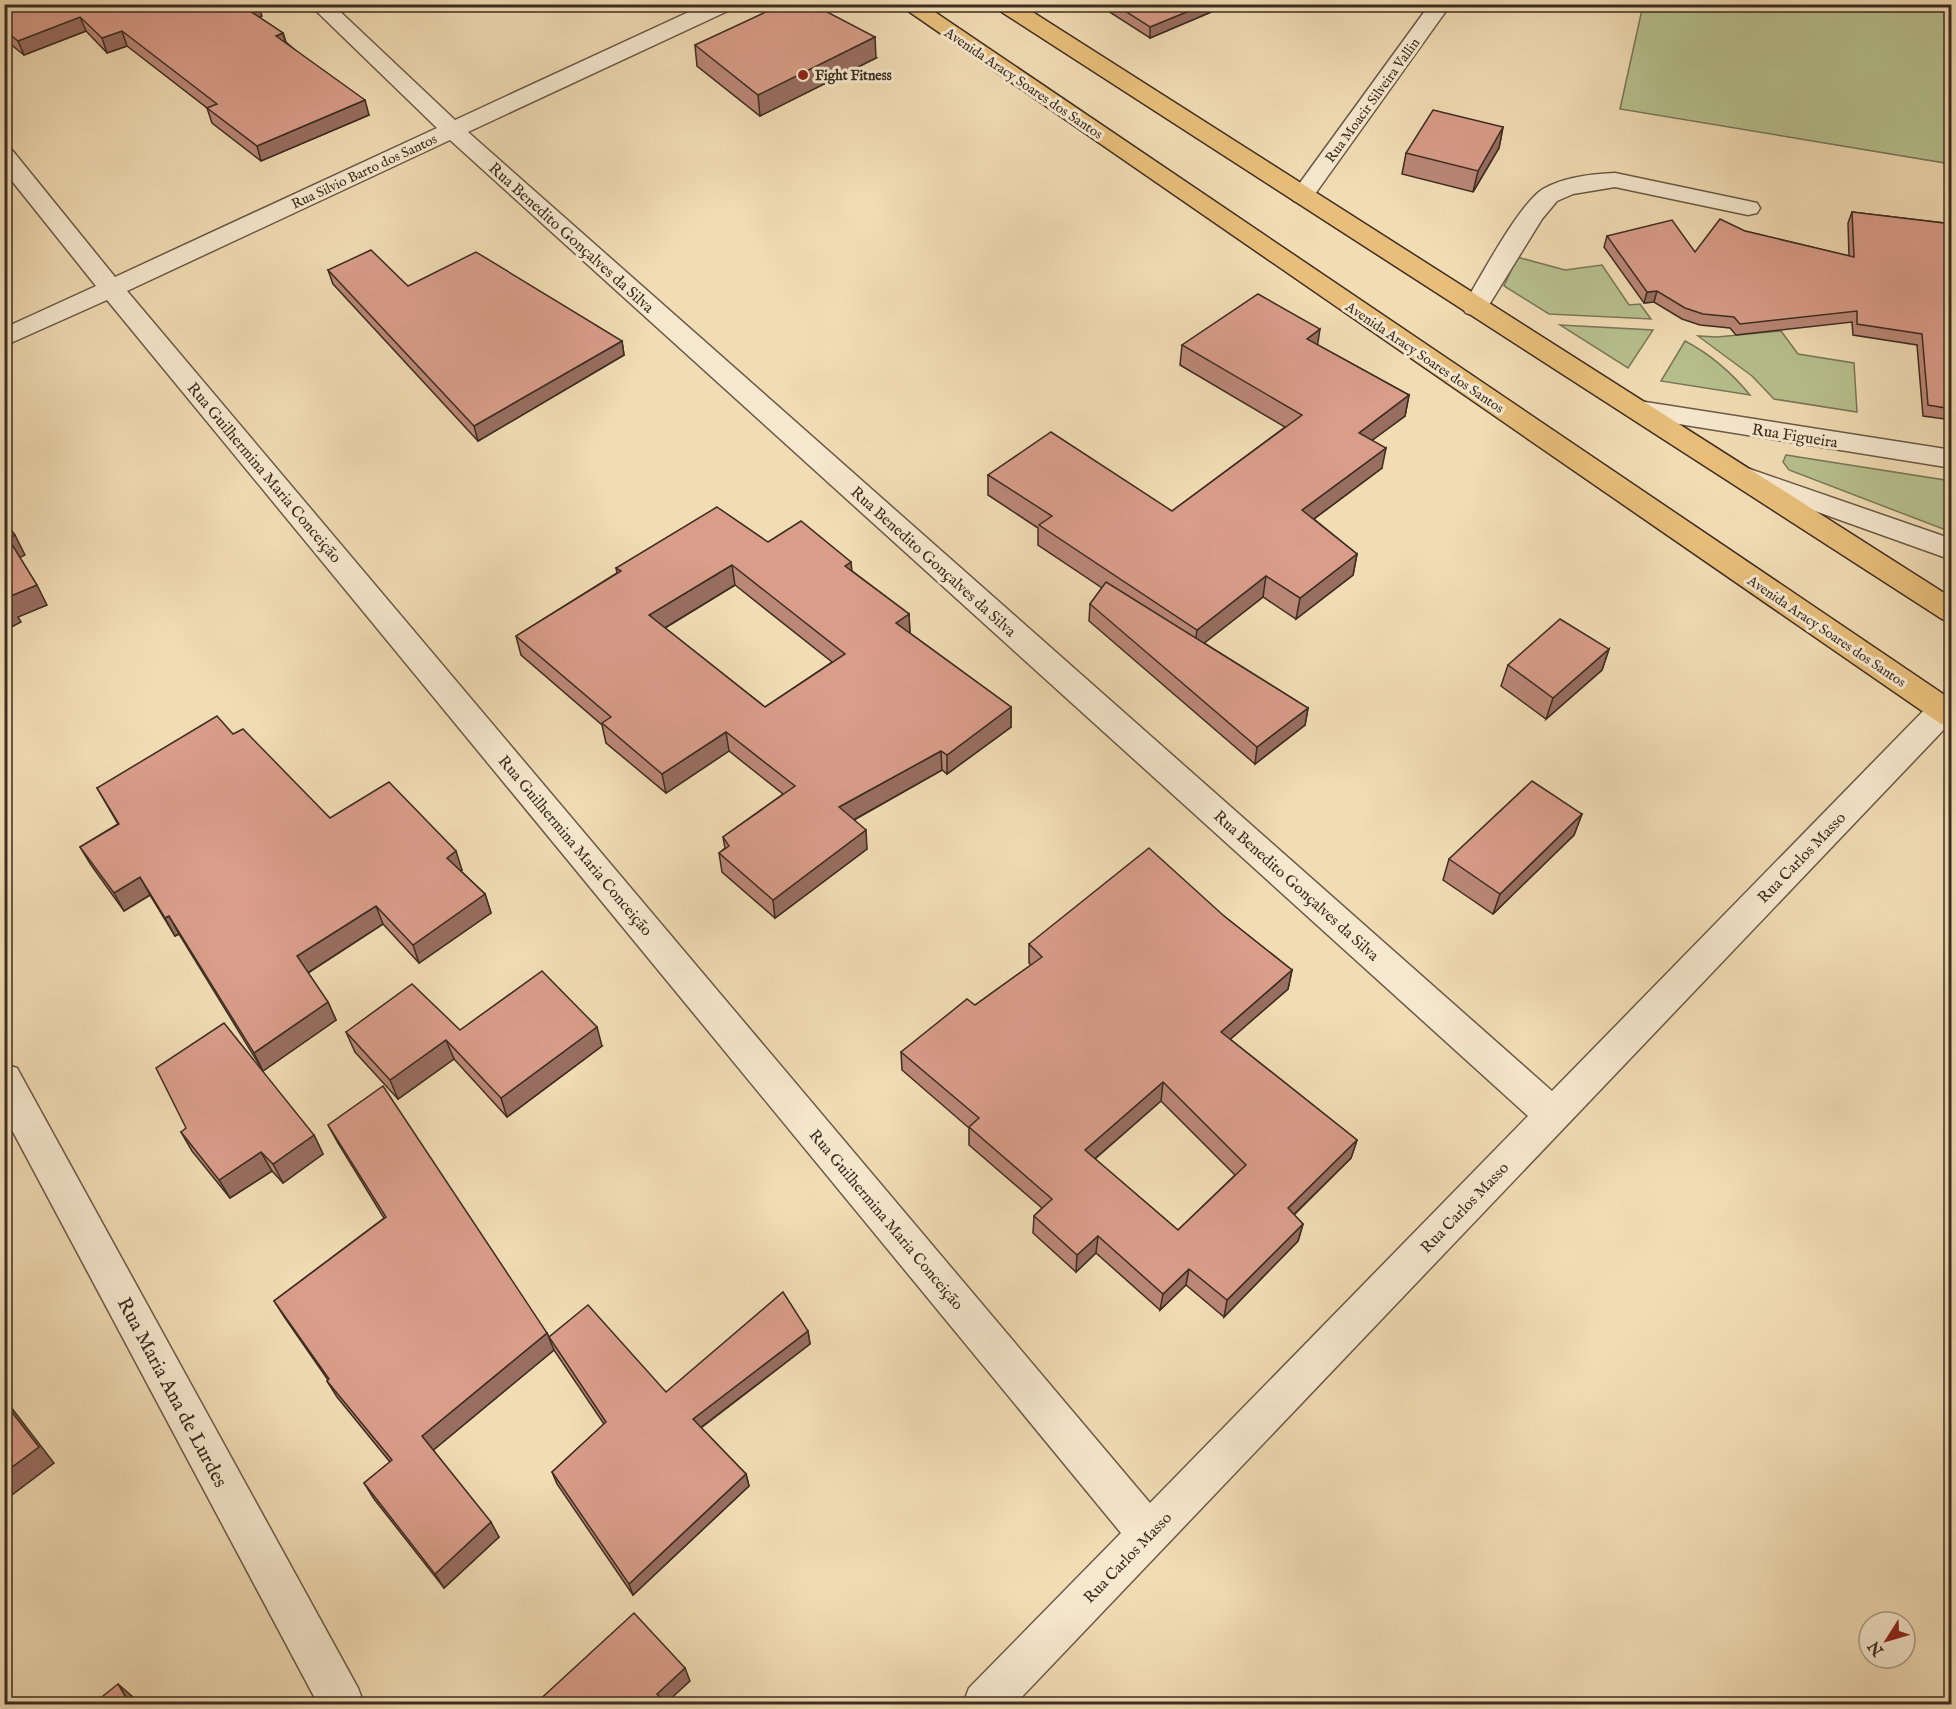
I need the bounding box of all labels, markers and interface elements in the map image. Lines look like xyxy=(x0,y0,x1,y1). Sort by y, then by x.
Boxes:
street label: Avenida Aracy Soares dos Santos xyxy=(940,23,1106,144)
street label: Rua Moacir Silveira Vallin xyxy=(1321,34,1424,166)
place label: Fight Fitness xyxy=(815,67,892,85)
marker: Fight Fitness xyxy=(796,68,810,82)
street label: Rua Silvio Barto dos Santos xyxy=(289,130,440,214)
street label: Rua Benedito Gonçalves da Silva xyxy=(484,159,658,318)
street label: Avenida Aracy Soares dos Santos xyxy=(1341,297,1507,418)
street label: Rua Guilhermina Maria Conceição xyxy=(182,379,345,568)
street label: Rua Figueira xyxy=(1750,420,1839,454)
street label: Rua Benedito Gonçalves da Silva xyxy=(846,483,1020,642)
street label: Avenida Aracy Soares dos Santos xyxy=(1743,571,1909,692)
street label: Rua Guilhermina Maria Conceição xyxy=(493,752,656,941)
street label: Rua Benedito Gonçalves da Silva xyxy=(1209,807,1383,966)
street label: Rua Carlos Masso xyxy=(1754,808,1851,908)
street label: Rua Guilhermina Maria Conceição xyxy=(804,1126,967,1315)
street label: Rua Carlos Masso xyxy=(1417,1158,1514,1258)
street label: Rua Maria Ana de Lurdes xyxy=(111,1293,232,1492)
street label: Rua Carlos Masso xyxy=(1080,1508,1177,1608)
north arrow xyxy=(1857,1610,1917,1670)
text: N xyxy=(1864,1636,1889,1660)

